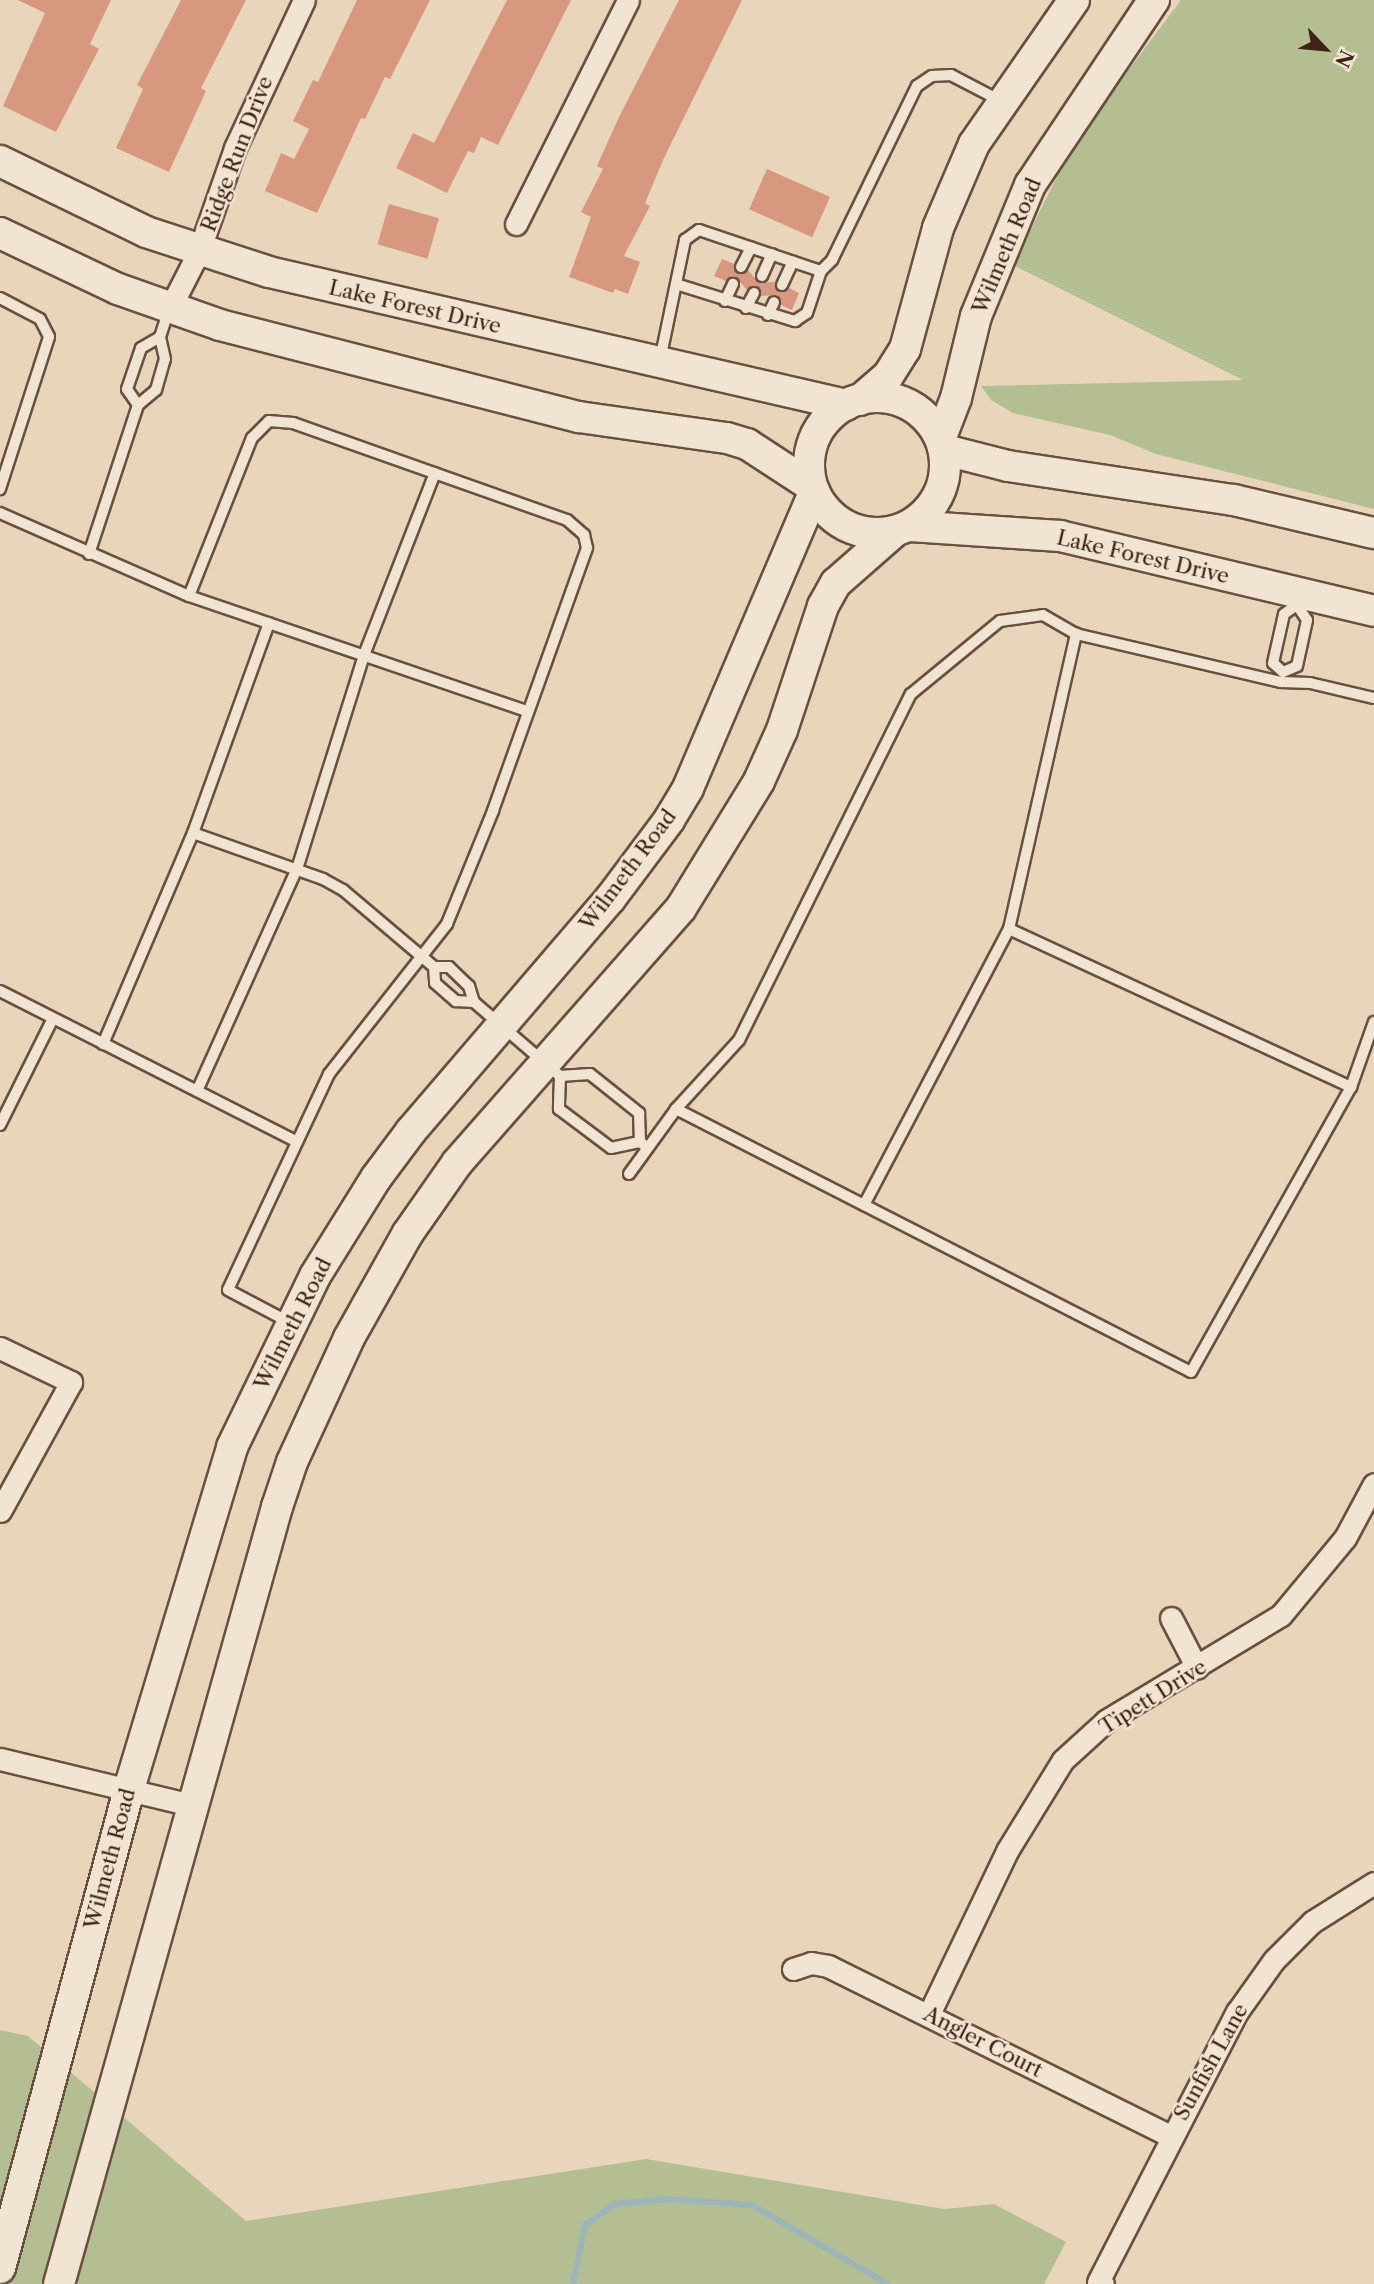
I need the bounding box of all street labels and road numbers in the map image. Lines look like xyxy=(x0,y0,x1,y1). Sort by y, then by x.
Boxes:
street label: Ridge Run Drive xyxy=(196,73,278,235)
street label: Wilmeth Road xyxy=(967,174,1047,318)
street label: Lake Forest Drive xyxy=(326,275,504,339)
street label: Lake Forest Drive xyxy=(1054,525,1232,589)
street label: Wilmeth Road xyxy=(574,805,682,935)
street label: Wilmeth Road xyxy=(249,1254,337,1394)
street label: Tipett Drive xyxy=(1095,1654,1211,1740)
street label: Wilmeth Road xyxy=(79,1786,141,1932)
street label: Sunfish Lane xyxy=(1169,1999,1253,2125)
street label: Angler Court xyxy=(919,2001,1047,2083)

